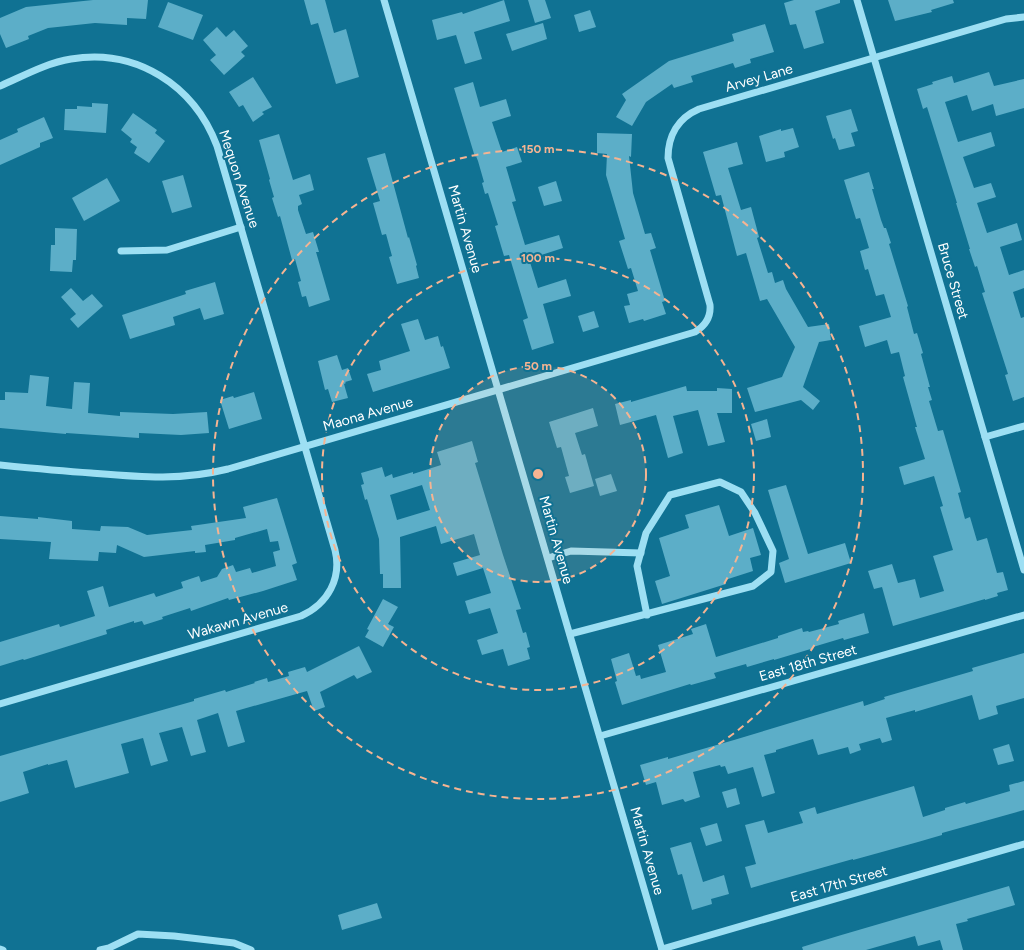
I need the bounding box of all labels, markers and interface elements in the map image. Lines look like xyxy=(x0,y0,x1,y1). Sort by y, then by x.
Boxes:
street label: Arvey Lane xyxy=(723,60,795,96)
street label: Mequon Avenue xyxy=(215,128,263,231)
text: 150 m xyxy=(521,142,555,156)
street label: Martin Avenue xyxy=(444,183,486,275)
street label: Bruce Street xyxy=(934,241,972,321)
text: 100 m xyxy=(521,251,555,265)
text: 50 m xyxy=(524,359,552,373)
street label: Maona Avenue xyxy=(321,393,415,435)
centre of rings xyxy=(531,467,545,481)
street label: Martin Avenue xyxy=(535,494,577,586)
street label: Wakawn Avenue xyxy=(186,598,290,643)
street label: East 18th Street xyxy=(757,641,859,685)
street label: Martin Avenue xyxy=(626,805,668,897)
street label: East 17th Street xyxy=(789,862,889,906)

